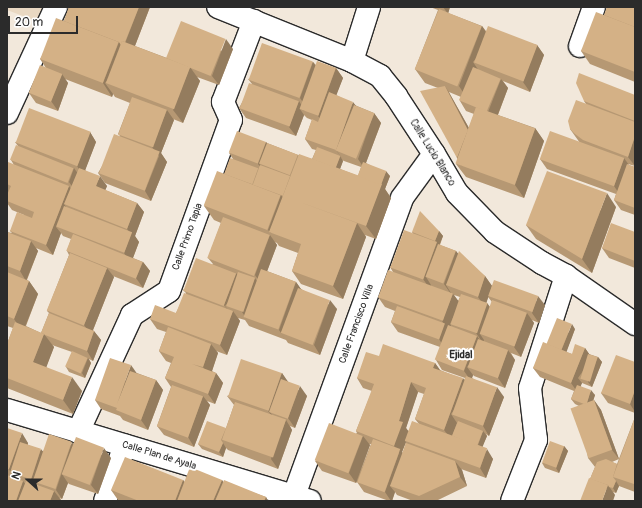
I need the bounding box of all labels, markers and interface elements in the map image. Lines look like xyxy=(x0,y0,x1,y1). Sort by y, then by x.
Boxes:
scale bar xyxy=(10,8,80,34)
text: 20 m xyxy=(15,15,43,30)
street label: Calle Lucio Blanco xyxy=(407,117,457,189)
street label: Calle Primo Tapia xyxy=(170,202,206,272)
street label: Calle Francisco Villa xyxy=(337,283,377,365)
district label: Ejidal xyxy=(449,348,473,362)
street label: Calle Plan de Ayala xyxy=(120,439,198,473)
north arrow xyxy=(8,460,48,500)
text: N xyxy=(9,470,24,481)

